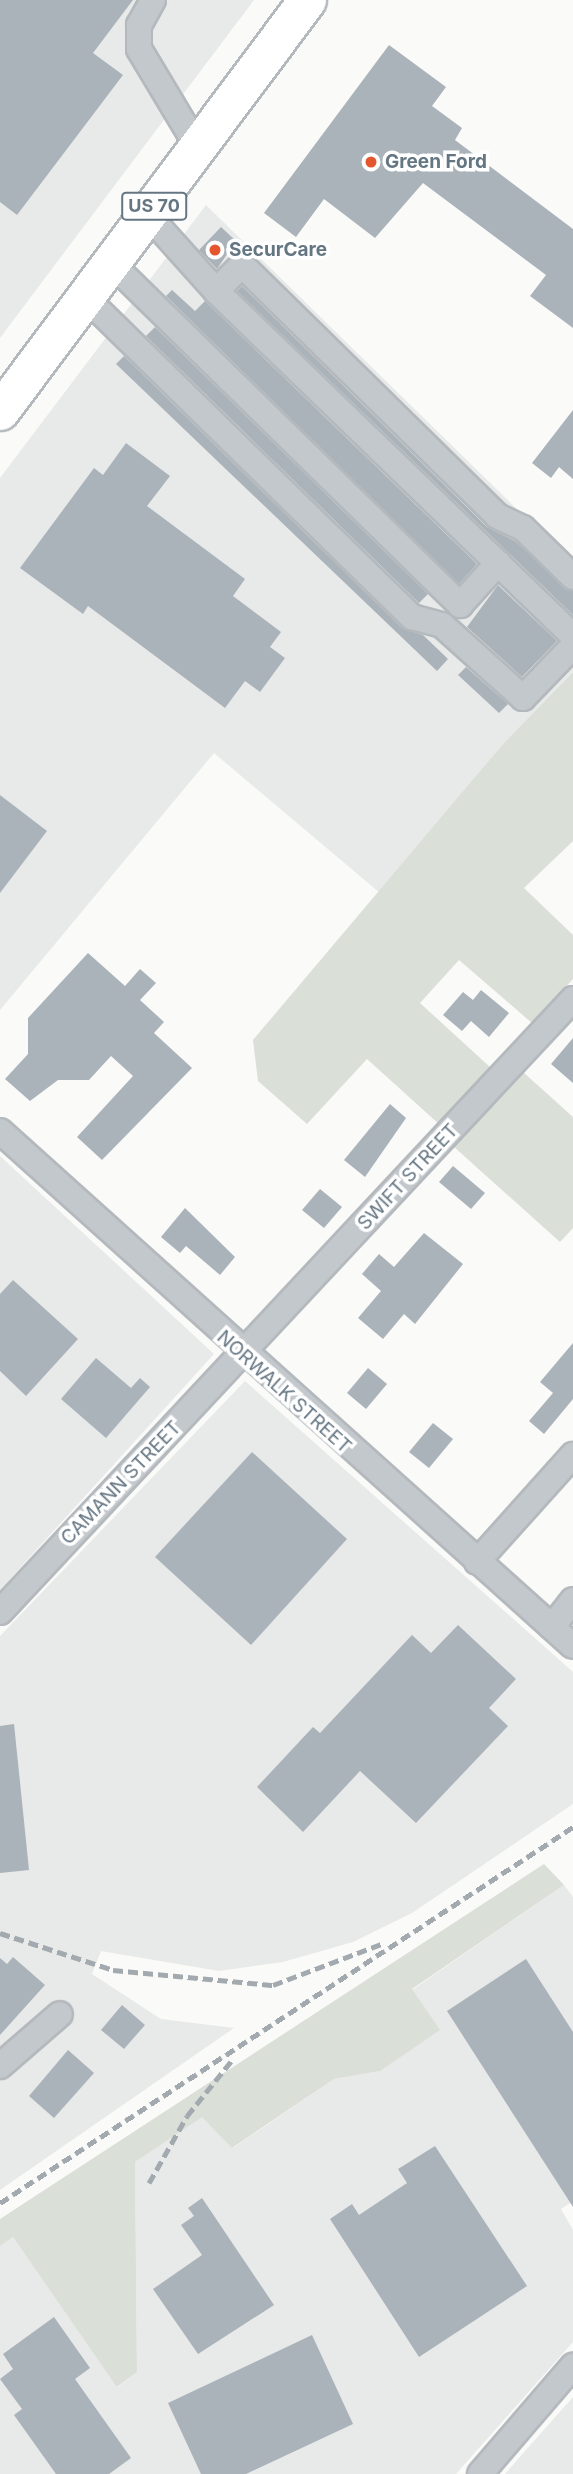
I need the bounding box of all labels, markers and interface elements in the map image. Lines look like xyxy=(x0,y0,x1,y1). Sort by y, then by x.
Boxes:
place label: Green Ford xyxy=(385,151,487,173)
marker: Green Ford xyxy=(363,154,379,170)
road number: US 70 xyxy=(121,191,187,220)
place label: SecurCare xyxy=(229,239,327,261)
marker: SecurCare xyxy=(207,242,223,258)
street label: SWIFT STREET xyxy=(353,1119,463,1235)
street label: NORWALK STREET xyxy=(212,1326,356,1458)
street label: CAMANN STREET xyxy=(56,1417,186,1549)

